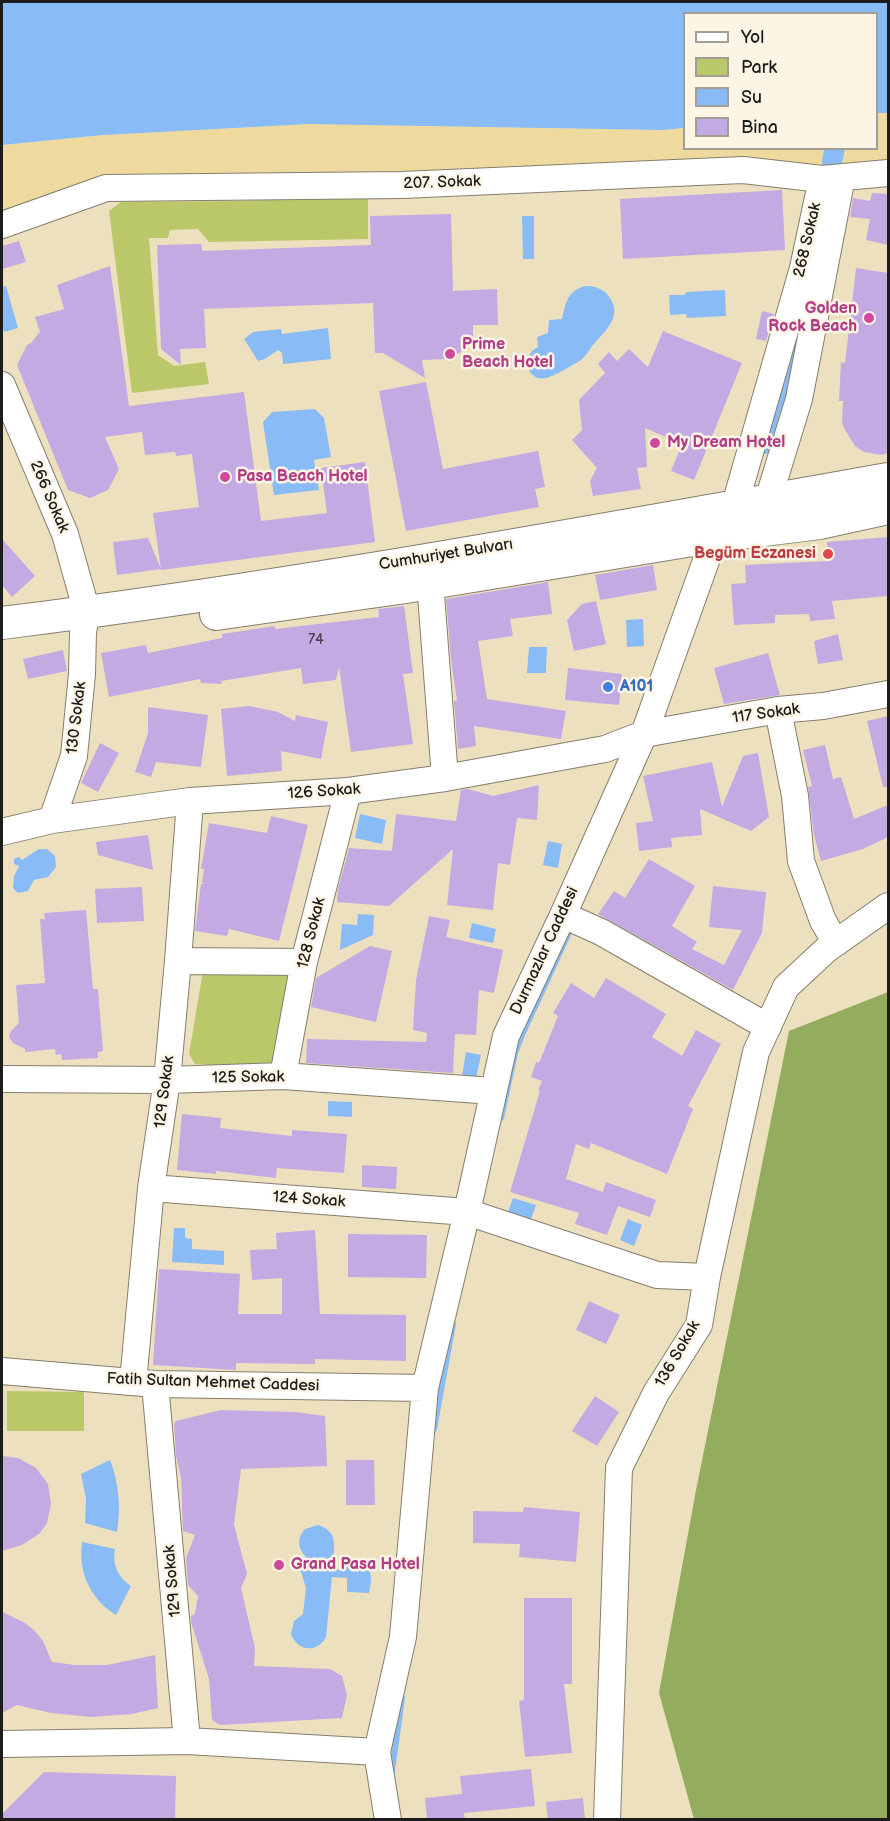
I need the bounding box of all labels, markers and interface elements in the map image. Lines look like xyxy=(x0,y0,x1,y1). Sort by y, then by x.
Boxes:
legend xyxy=(683,12,878,150)
text: Yol xyxy=(741,27,764,48)
text: Park xyxy=(741,57,777,78)
text: Su xyxy=(741,87,762,108)
text: Bina xyxy=(741,117,778,138)
street label: 207. Sokak xyxy=(403,172,481,194)
street label: 268 Sokak xyxy=(790,201,826,279)
place label: Golden Rock Beach xyxy=(768,299,857,337)
marker: Golden Rock Beach xyxy=(862,311,876,325)
place label: Prime Beach Hotel xyxy=(462,335,553,373)
marker: Prime Beach Hotel xyxy=(443,347,457,361)
place label: My Dream Hotel xyxy=(667,433,785,453)
marker: My Dream Hotel xyxy=(648,436,662,450)
street label: 266 Sokak xyxy=(25,458,73,536)
place label: Pasa Beach Hotel xyxy=(237,467,368,487)
marker: Pasa Beach Hotel xyxy=(218,470,232,484)
street label: Cumhuriyet Bulvarı xyxy=(378,535,514,575)
place label: Begüm Eczanesi xyxy=(694,544,816,564)
marker: Begüm Eczanesi xyxy=(821,547,835,561)
house number: 74 xyxy=(308,632,324,648)
place label: A101 xyxy=(620,677,653,697)
marker: A101 xyxy=(601,680,615,694)
street label: 130 Sokak xyxy=(63,681,91,755)
street label: 117 Sokak xyxy=(731,700,801,728)
street label: 126 Sokak xyxy=(287,780,361,804)
street label: Durmazlar Caddesi xyxy=(507,884,583,1018)
street label: 128 Sokak xyxy=(294,895,330,971)
street label: 129 Sokak xyxy=(151,1055,179,1129)
street label: 125 Sokak xyxy=(212,1068,284,1088)
street label: 124 Sokak xyxy=(272,1188,346,1212)
street label: 136 Sokak xyxy=(651,1317,705,1391)
street label: Fatih Sultan Mehmet Caddesi xyxy=(106,1370,320,1396)
street label: 129 Sokak xyxy=(160,1544,186,1618)
place label: Grand Pasa Hotel xyxy=(291,1555,420,1575)
marker: Grand Pasa Hotel xyxy=(272,1558,286,1572)

